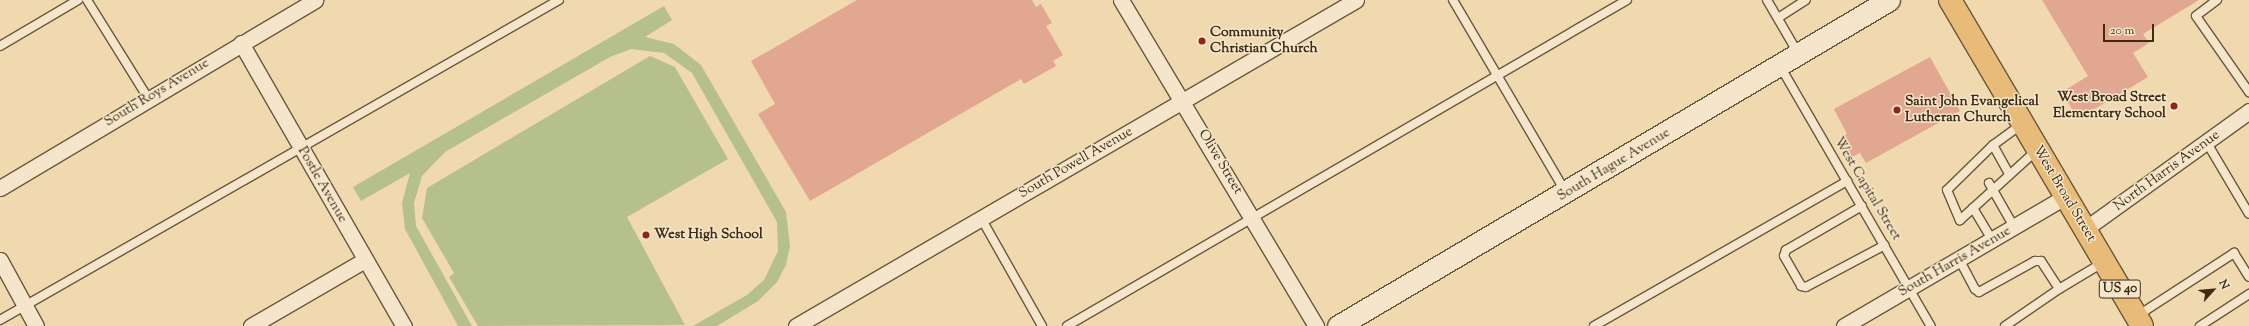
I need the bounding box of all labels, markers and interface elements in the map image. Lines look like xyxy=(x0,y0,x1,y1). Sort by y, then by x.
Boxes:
scale bar xyxy=(2105,16,2156,42)
text: 20 m xyxy=(2110,22,2134,40)
place label: Community Christian Church xyxy=(1210,25,1318,58)
marker: Community Christian Church xyxy=(1197,36,1207,46)
street label: South Roys Avenue xyxy=(102,55,212,131)
place label: West Broad Street Elementary School xyxy=(2053,90,2166,122)
place label: Saint John Evangelical Lutheran Church xyxy=(1905,94,2039,126)
marker: West Broad Street Elementary School xyxy=(2169,101,2179,111)
marker: Saint John Evangelical Lutheran Church xyxy=(1892,105,1902,115)
street label: South Powell Avenue xyxy=(1016,124,1136,202)
street label: South Hague Avenue xyxy=(1555,125,1673,205)
street label: Olive Street xyxy=(1194,127,1246,197)
street label: North Harris Avenue xyxy=(2111,127,2223,215)
street label: West Capital Street xyxy=(1830,134,1904,244)
street label: West Broad Street xyxy=(2029,143,2099,245)
street label: Postle Avenue xyxy=(293,144,351,226)
street label: South Harris Avenue xyxy=(1896,223,2014,301)
place label: West High School xyxy=(654,227,763,243)
marker: West High School xyxy=(641,230,651,240)
north arrow xyxy=(2193,270,2233,310)
text: N xyxy=(2215,277,2233,292)
road number: US 40 xyxy=(2098,278,2142,300)

